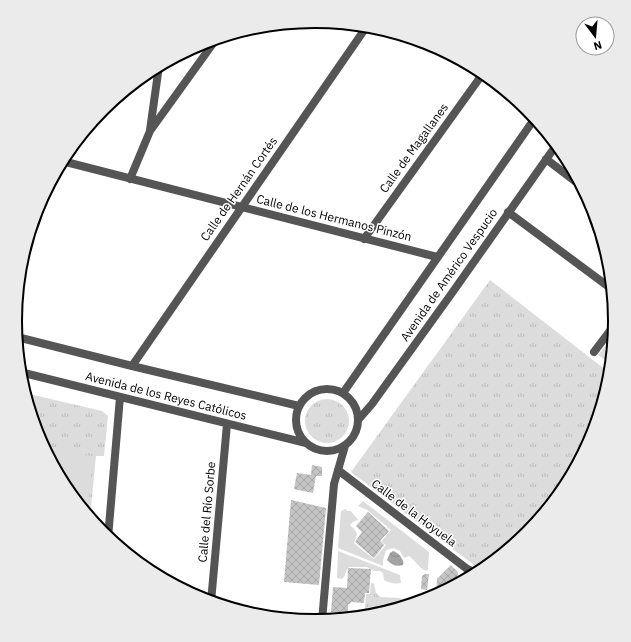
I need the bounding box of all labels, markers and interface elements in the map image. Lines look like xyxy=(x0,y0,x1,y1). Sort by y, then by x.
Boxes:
north arrow xyxy=(575,16,615,56)
text: N xyxy=(592,38,604,53)
street label: Calle de Magallanes xyxy=(376,100,451,195)
street label: Calle de Hernán Cortés xyxy=(197,134,280,244)
street label: Calle de los Hermanos Pinzón xyxy=(255,191,413,244)
street label: Avenida de Américo Vespucio xyxy=(397,205,500,344)
street label: Avenida de los Reyes Católicos xyxy=(84,368,248,423)
street label: Calle del Río Sorbe xyxy=(195,460,218,563)
street label: Calle de la Hoyuela xyxy=(369,476,460,550)

